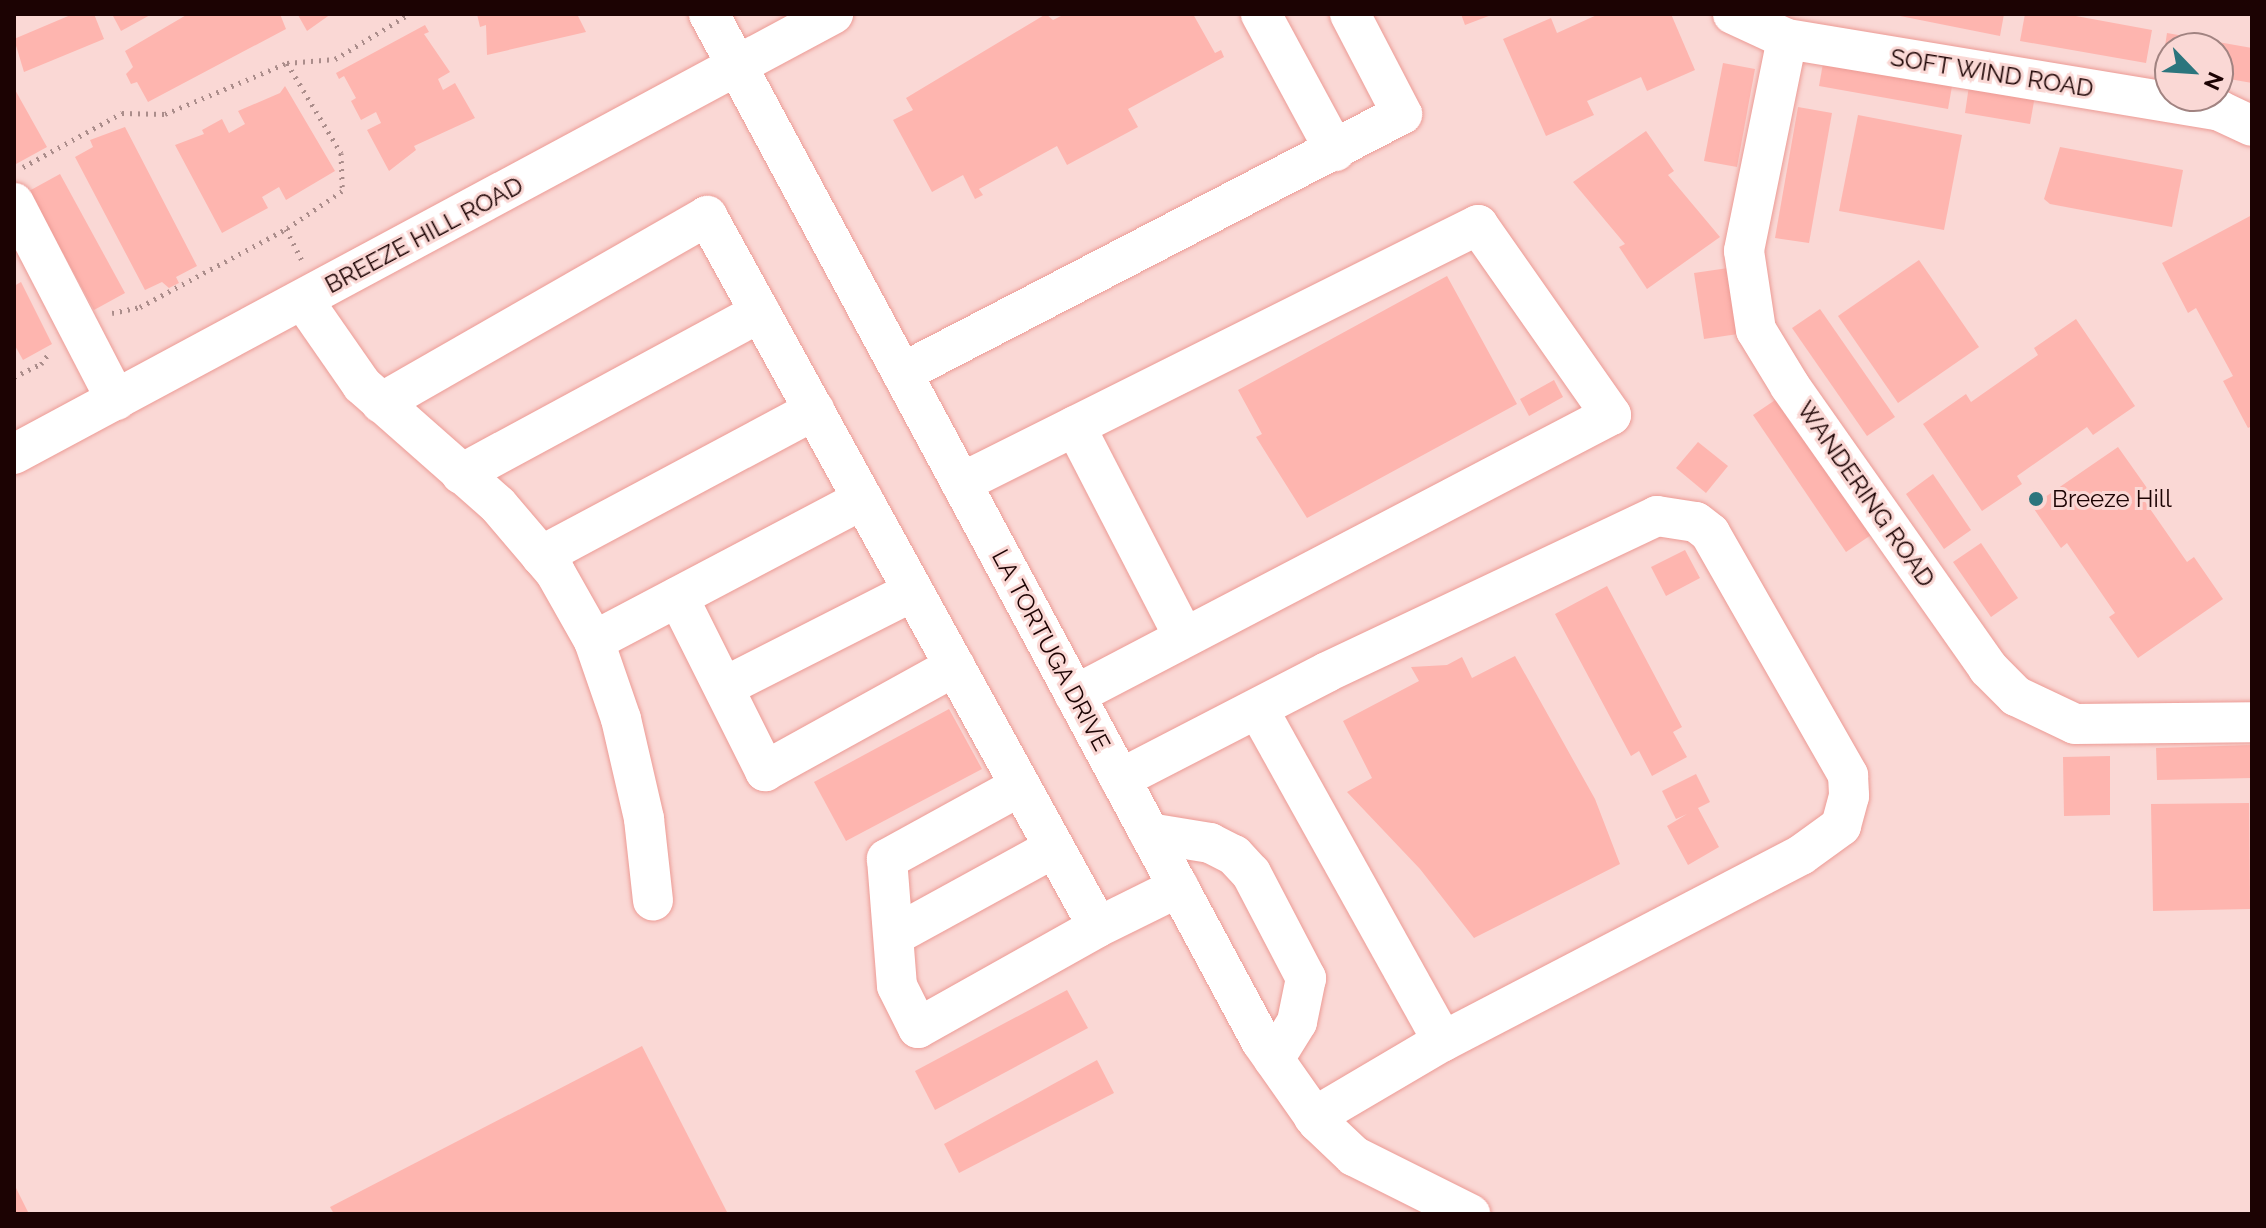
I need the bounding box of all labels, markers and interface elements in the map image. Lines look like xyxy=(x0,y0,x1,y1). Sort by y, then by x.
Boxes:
north arrow xyxy=(2154,32,2234,112)
street label: SOFT WIND ROAD xyxy=(1888,43,2096,103)
text: N xyxy=(2199,68,2229,94)
street label: BREEZE HILL ROAD xyxy=(320,170,528,300)
street label: WANDERING ROAD xyxy=(1791,396,1941,592)
place label: Breeze Hill xyxy=(2052,485,2172,513)
marker: Breeze Hill xyxy=(2027,490,2045,508)
street label: LA TORTUGA DRIVE xyxy=(985,544,1117,756)

